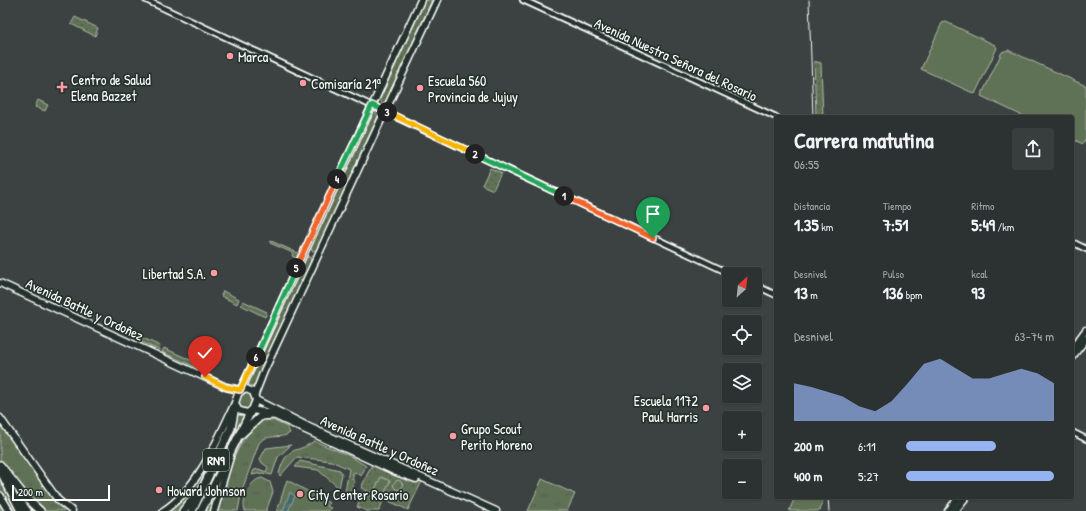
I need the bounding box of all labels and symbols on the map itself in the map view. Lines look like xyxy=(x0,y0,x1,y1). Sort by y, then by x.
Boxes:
street label: Avenida Nuestra Señora del Rosario xyxy=(591,13,761,105)
place label: Marca xyxy=(238,47,269,66)
marker: Marca xyxy=(225,51,235,61)
place label: Centro de Salud Elena Bazzet xyxy=(71,70,151,105)
place label: Escuela 560 Provincia de Jujuy xyxy=(428,71,518,107)
place label: Comisaría 21ª xyxy=(311,74,381,93)
marker: Comisaría 21ª xyxy=(298,78,308,88)
marker: Centro de Salud Elena Bazzet xyxy=(56,81,68,93)
marker: Escuela 560 Provincia de Jujuy xyxy=(415,83,425,93)
pin: 3 xyxy=(377,102,397,122)
pin: 2 xyxy=(465,144,485,164)
pin: 4 xyxy=(327,169,347,189)
pin: 1 xyxy=(554,186,574,206)
pin xyxy=(636,197,670,238)
pin: 5 xyxy=(286,258,306,278)
place label: Libertad S.A. xyxy=(143,264,206,283)
north arrow xyxy=(722,267,762,307)
marker: Libertad S.A. xyxy=(209,268,219,278)
street label: Avenida Battle y Ordoñez xyxy=(23,273,147,345)
pin xyxy=(188,336,222,377)
pin: 6 xyxy=(246,347,266,367)
place label: Escuela 1172 Paul Harris xyxy=(634,391,698,426)
marker: Escuela 1172 Paul Harris xyxy=(701,403,711,413)
street label: Avenida Battle y Ordoñez xyxy=(317,410,442,481)
place label: Grupo Scout Perito Moreno xyxy=(461,419,533,454)
marker: Grupo Scout Perito Moreno xyxy=(448,431,458,441)
road number: RN9 xyxy=(203,449,229,471)
place label: Howard Johnson xyxy=(167,481,246,500)
scale bar xyxy=(12,483,110,502)
marker: Howard Johnson xyxy=(154,485,164,495)
place label: City Center Rosario xyxy=(308,485,409,505)
marker: City Center Rosario xyxy=(295,489,305,499)

